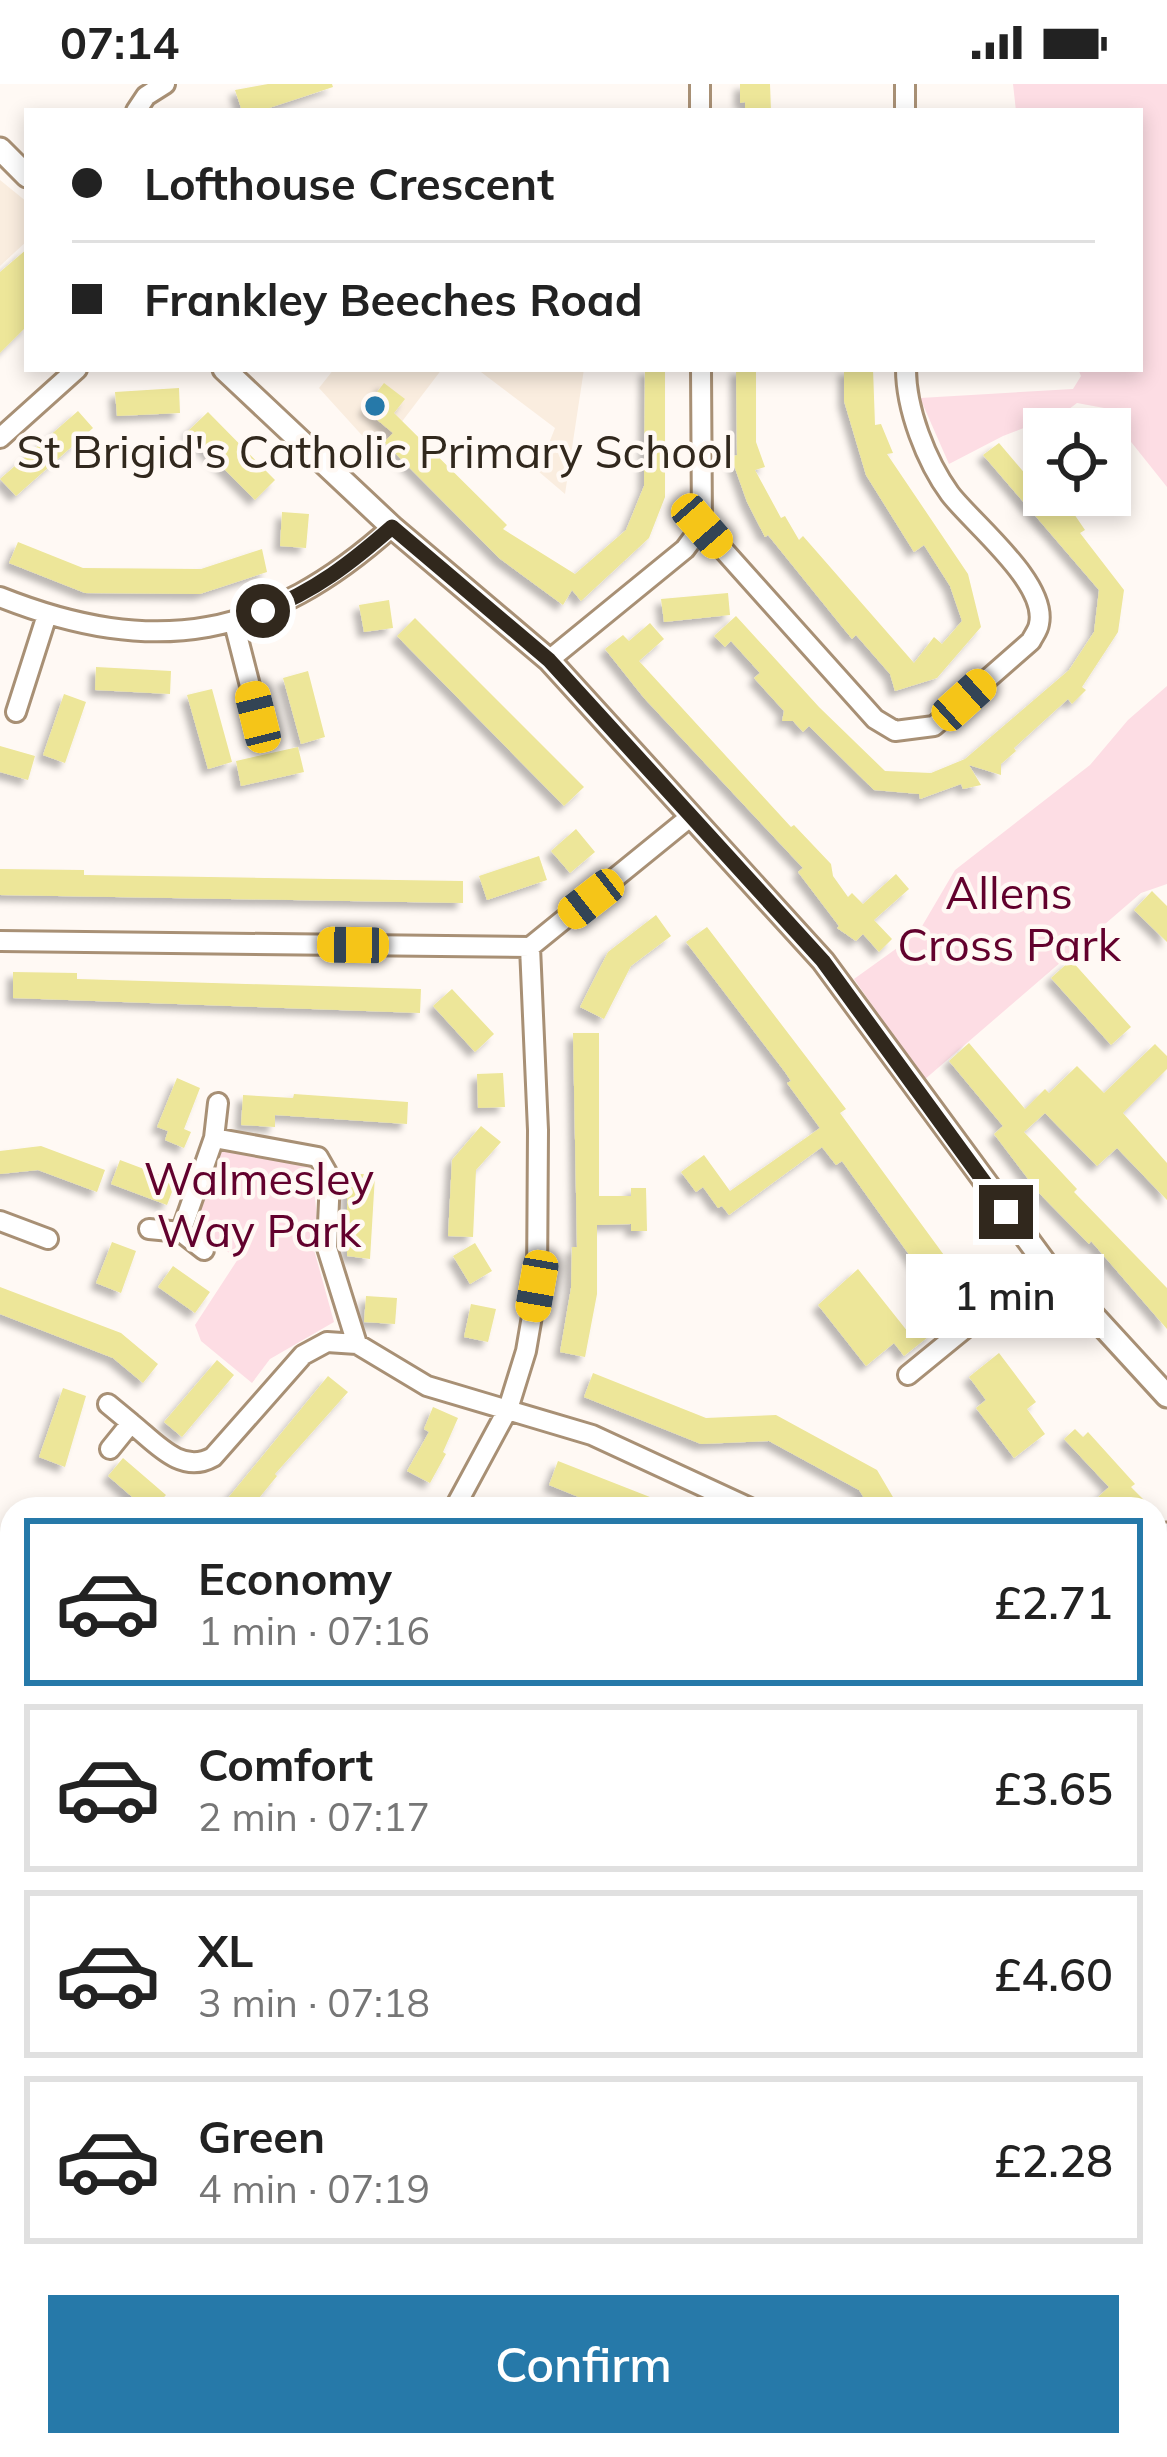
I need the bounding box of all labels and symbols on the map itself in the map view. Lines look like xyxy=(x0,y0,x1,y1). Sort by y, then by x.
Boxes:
marker: St Brigid's Catholic Primary School xyxy=(362,393,388,419)
place label: St Brigid's Catholic Primary School xyxy=(17,423,733,479)
car xyxy=(665,487,739,565)
route start xyxy=(236,584,290,638)
car xyxy=(925,663,1003,737)
car xyxy=(232,678,284,756)
car xyxy=(552,863,630,935)
park label: Allens Cross Park xyxy=(897,864,1122,972)
car xyxy=(317,926,389,964)
park label: Walmesley Way Park xyxy=(144,1150,374,1258)
route end xyxy=(979,1185,1033,1239)
car xyxy=(513,1247,561,1325)
callout: 1 min xyxy=(907,1254,1105,1338)

